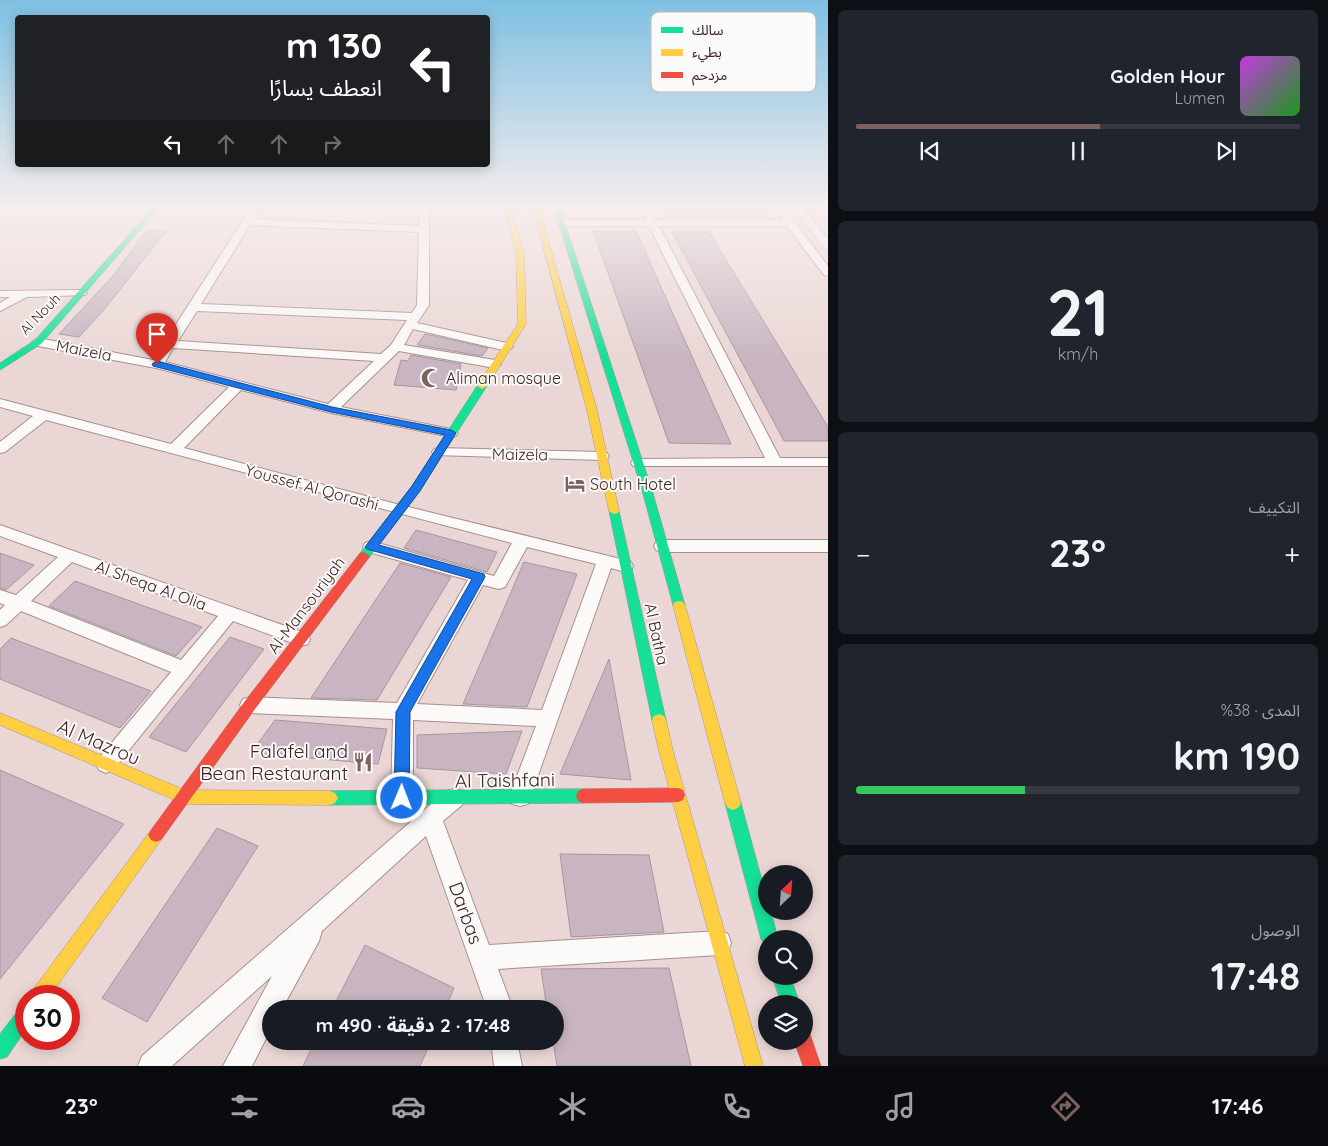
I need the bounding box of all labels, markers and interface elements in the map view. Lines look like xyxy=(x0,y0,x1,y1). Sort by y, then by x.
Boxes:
legend xyxy=(651,12,816,92)
text: سالك xyxy=(692,21,724,39)
text: 130 m xyxy=(286,23,382,67)
icon: left xyxy=(400,35,465,100)
text: بطيء xyxy=(692,43,722,63)
text: Golden Hour xyxy=(1110,64,1225,88)
text: مزدحم xyxy=(692,66,727,86)
text: انعطف يسارًا xyxy=(269,74,382,102)
text: Lumen xyxy=(1175,88,1225,108)
icon: left xyxy=(159,130,187,158)
icon: ahead xyxy=(212,130,240,158)
icon: ahead xyxy=(265,130,293,158)
icon: right xyxy=(318,130,346,158)
icon: previous xyxy=(916,137,944,165)
icon: pause xyxy=(1064,137,1092,165)
icon: next xyxy=(1212,137,1240,165)
text: 21 xyxy=(1047,271,1109,352)
street label: Al Nouh xyxy=(16,290,64,338)
pin xyxy=(136,313,178,364)
icon: arrive xyxy=(143,320,171,348)
street label: Maizela xyxy=(54,335,114,365)
text: km/h xyxy=(1058,344,1098,364)
mosque icon: Aliman mosque xyxy=(420,367,442,389)
place label: Aliman mosque xyxy=(446,368,561,388)
street label: Maizela xyxy=(492,444,548,464)
street label: Youssef Al Qorashi xyxy=(243,460,381,514)
hotel icon: South Hotel xyxy=(564,473,586,495)
place label: South Hotel xyxy=(590,474,676,494)
text: التكييف xyxy=(1248,497,1300,517)
text: 23° xyxy=(1049,529,1106,577)
text: − xyxy=(856,537,871,572)
text: + xyxy=(1284,537,1300,572)
street label: Al-Mansouriyah xyxy=(263,553,349,657)
street label: Al Sheqa Al Olia xyxy=(93,556,209,614)
street label: Al Batha xyxy=(641,601,673,667)
text: المدى · 38% xyxy=(1221,700,1300,720)
street label: Al Mazrou xyxy=(54,714,144,770)
text: 190 km xyxy=(1173,732,1300,780)
place label: Falafel and Bean Restaurant xyxy=(200,739,348,785)
restaurant icon: Falafel and Bean Restaurant xyxy=(352,751,374,773)
street label: Al Taishfani xyxy=(455,767,555,793)
position arrow xyxy=(375,771,427,823)
north arrow xyxy=(758,865,812,920)
map controls xyxy=(758,865,813,1050)
street label: Darbas xyxy=(444,879,488,947)
text: الوصول xyxy=(1251,920,1300,940)
button: search xyxy=(758,930,813,985)
text: 17:48 xyxy=(1211,952,1300,1000)
speed limit sign: 30 xyxy=(15,985,80,1050)
button: layers xyxy=(758,995,813,1050)
text: 17:48 · 2 دقيقة · 490 m xyxy=(316,1013,510,1037)
icon: filters xyxy=(227,1089,262,1124)
icon: car xyxy=(391,1089,426,1124)
icon: climate xyxy=(555,1089,590,1124)
icon: phone xyxy=(719,1089,754,1124)
icon: music xyxy=(883,1089,918,1124)
icon: directions xyxy=(1048,1089,1083,1124)
text: 23° xyxy=(65,1092,98,1120)
text: 17:46 xyxy=(1212,1092,1263,1120)

